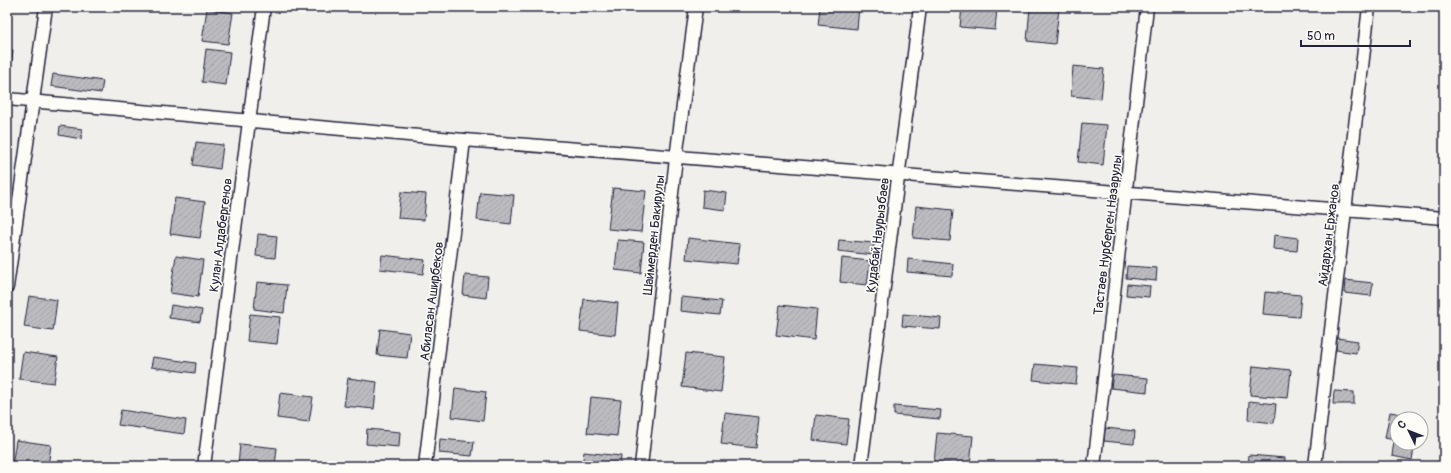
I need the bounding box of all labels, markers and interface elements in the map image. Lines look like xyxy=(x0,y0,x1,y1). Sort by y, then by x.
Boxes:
scale bar xyxy=(1301,22,1410,48)
text: 50 m xyxy=(1307,29,1335,44)
street label: Тастаев Нурберген Назарулы xyxy=(1090,154,1126,316)
street label: Шаймерден Бакирулы xyxy=(640,174,668,296)
street label: Кулан Алдабергенов xyxy=(206,177,236,293)
street label: Кудабай Наурызбаев xyxy=(863,177,893,294)
street label: Айдархан Ержанов xyxy=(1315,183,1343,288)
street label: Абиласан Аширбеков xyxy=(417,241,447,362)
north arrow xyxy=(1389,411,1429,451)
text: С xyxy=(1395,417,1409,431)

